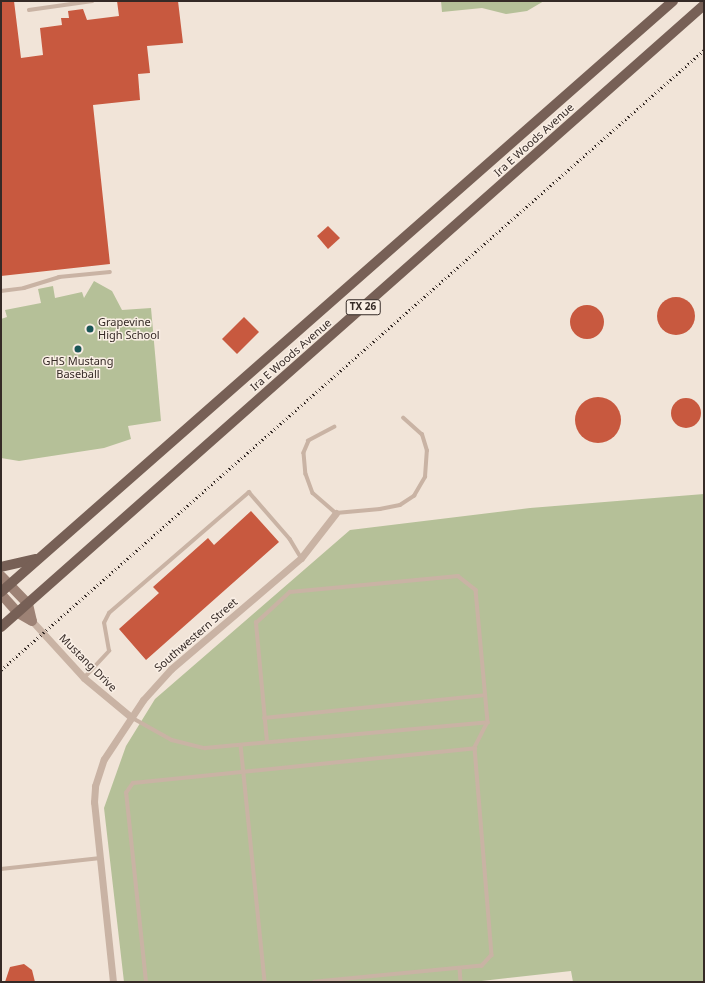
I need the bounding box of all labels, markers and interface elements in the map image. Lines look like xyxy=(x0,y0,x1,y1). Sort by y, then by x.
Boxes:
street label: Ira E Woods Avenue xyxy=(491,101,577,179)
road number: TX 26 xyxy=(345,299,381,315)
place label: Grapevine High School xyxy=(98,316,160,342)
street label: Ira E Woods Avenue xyxy=(248,316,334,394)
marker: Grapevine High School xyxy=(85,324,95,334)
marker: GHS Mustang Baseball xyxy=(73,344,83,354)
place label: GHS Mustang Baseball xyxy=(43,355,113,381)
street label: Southwestern Street xyxy=(152,595,240,675)
street label: Mustang Drive xyxy=(57,632,119,694)

